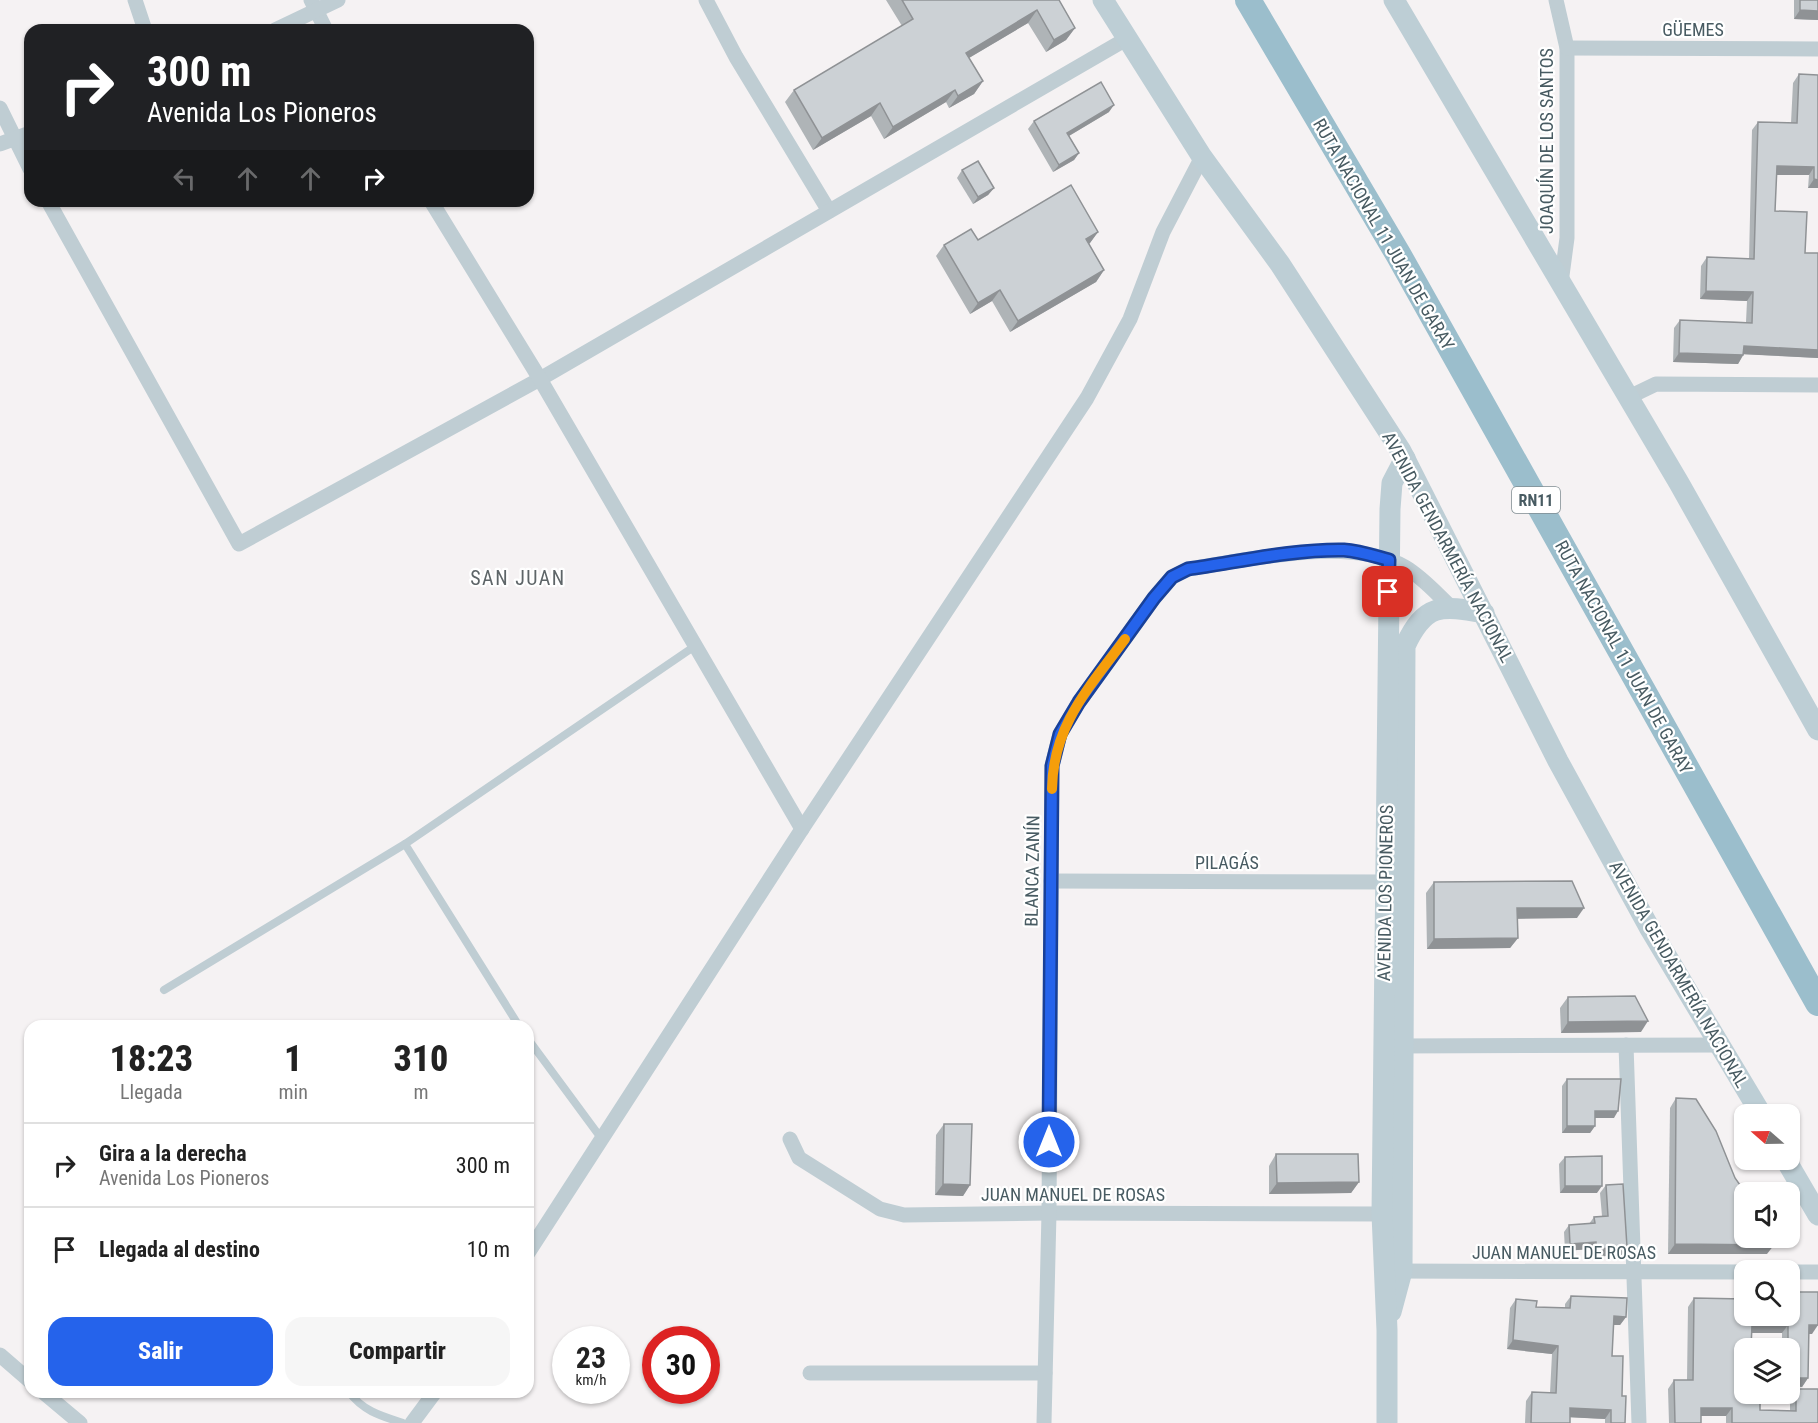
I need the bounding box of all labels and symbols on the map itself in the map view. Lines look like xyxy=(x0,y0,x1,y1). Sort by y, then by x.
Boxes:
street label: GÜEMES xyxy=(1662,19,1724,40)
street label: JOAQUÍN DE LOS SANTOS xyxy=(1536,48,1557,234)
street label: RUTA NACIONAL 11 JUAN DE GARAY xyxy=(1309,115,1459,354)
street label: AVENIDA GENDARMERÍA NACIONAL xyxy=(1378,428,1518,666)
road number: RN11 xyxy=(1512,487,1560,513)
street label: RUTA NACIONAL 11 JUAN DE GARAY xyxy=(1551,537,1697,778)
district label: SAN JUAN xyxy=(470,566,566,590)
pin xyxy=(1362,566,1413,617)
street label: AVENIDA LOS PIONEROS xyxy=(1373,805,1397,981)
street label: BLANCA ZANÍN xyxy=(1021,815,1043,927)
street label: PILAGÁS xyxy=(1195,852,1259,873)
street label: AVENIDA GENDARMERÍA NACIONAL xyxy=(1605,857,1753,1091)
north arrow xyxy=(1734,1104,1800,1170)
position arrow xyxy=(1017,1110,1081,1174)
street label: JUAN MANUEL DE ROSAS xyxy=(981,1184,1165,1205)
street label: JUAN MANUEL DE ROSAS xyxy=(1472,1242,1656,1263)
speed limit sign: 30 xyxy=(642,1326,720,1404)

